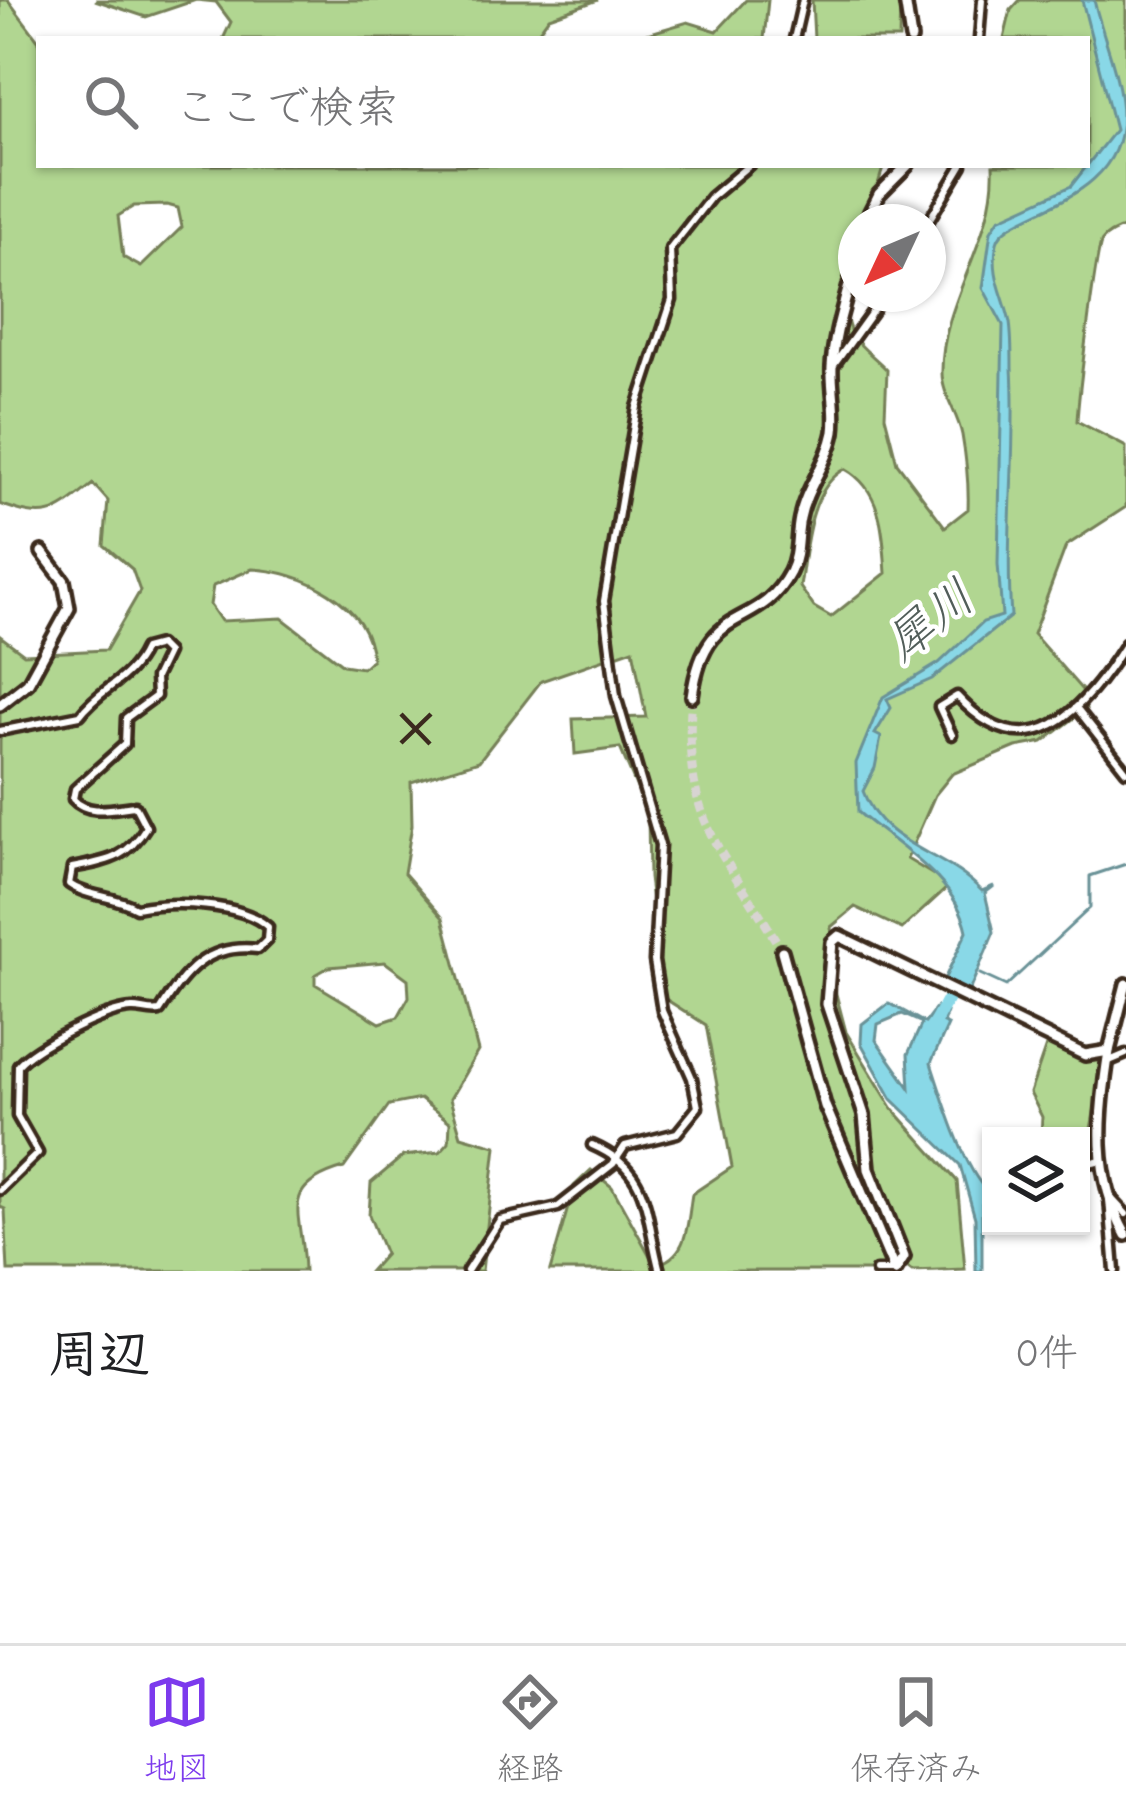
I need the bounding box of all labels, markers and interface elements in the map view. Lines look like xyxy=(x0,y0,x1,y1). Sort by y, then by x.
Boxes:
search box xyxy=(36,36,1090,168)
icon: search xyxy=(78,69,144,135)
text: ここで検索 xyxy=(174,81,399,133)
north arrow xyxy=(838,204,946,312)
water label: 犀川 xyxy=(875,569,985,671)
map controls xyxy=(982,1127,1090,1235)
button: layers xyxy=(982,1127,1090,1235)
text: 周辺 xyxy=(48,1325,150,1384)
text: 0件 xyxy=(1015,1331,1078,1376)
tab: 地図 xyxy=(144,1669,210,1789)
tab: 経路 xyxy=(497,1669,563,1789)
tab: 保存済み xyxy=(850,1669,982,1789)

